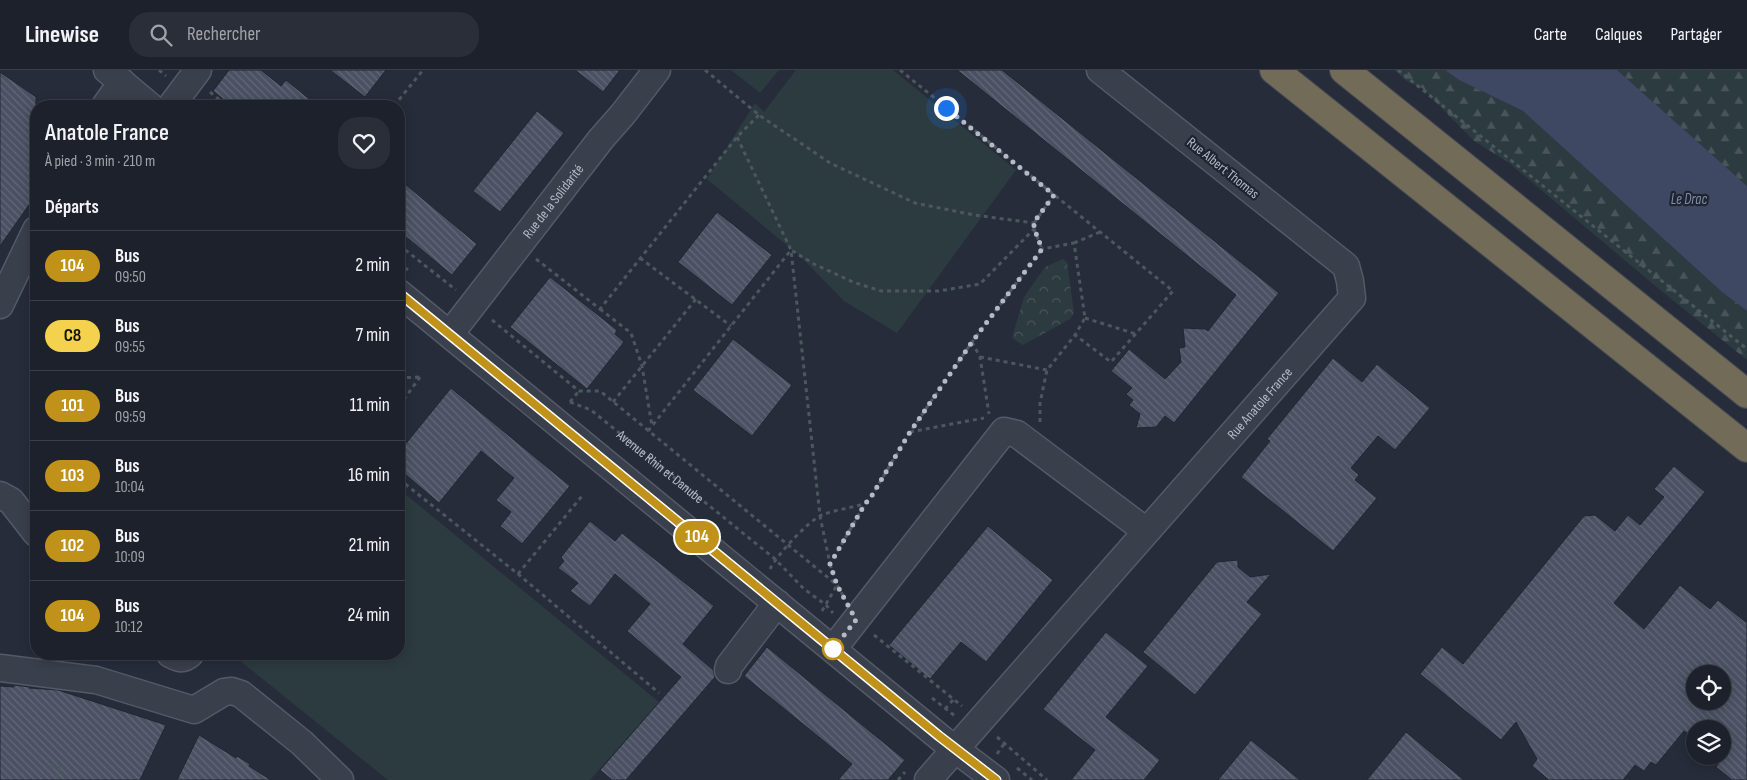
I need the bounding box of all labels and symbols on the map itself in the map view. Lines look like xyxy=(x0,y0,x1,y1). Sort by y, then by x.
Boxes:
your location xyxy=(934,96,959,121)
street label: Rue Albert Thomas xyxy=(1184,134,1262,202)
street label: Rue de la Solidarité xyxy=(519,161,587,242)
water label: Le Drac xyxy=(1671,190,1707,209)
street label: Rue Anatole France xyxy=(1223,364,1296,442)
street label: Avenue Rhin et Danube xyxy=(613,425,708,507)
line badge: 104 xyxy=(668,521,726,553)
unlabelled marker xyxy=(822,638,844,660)

